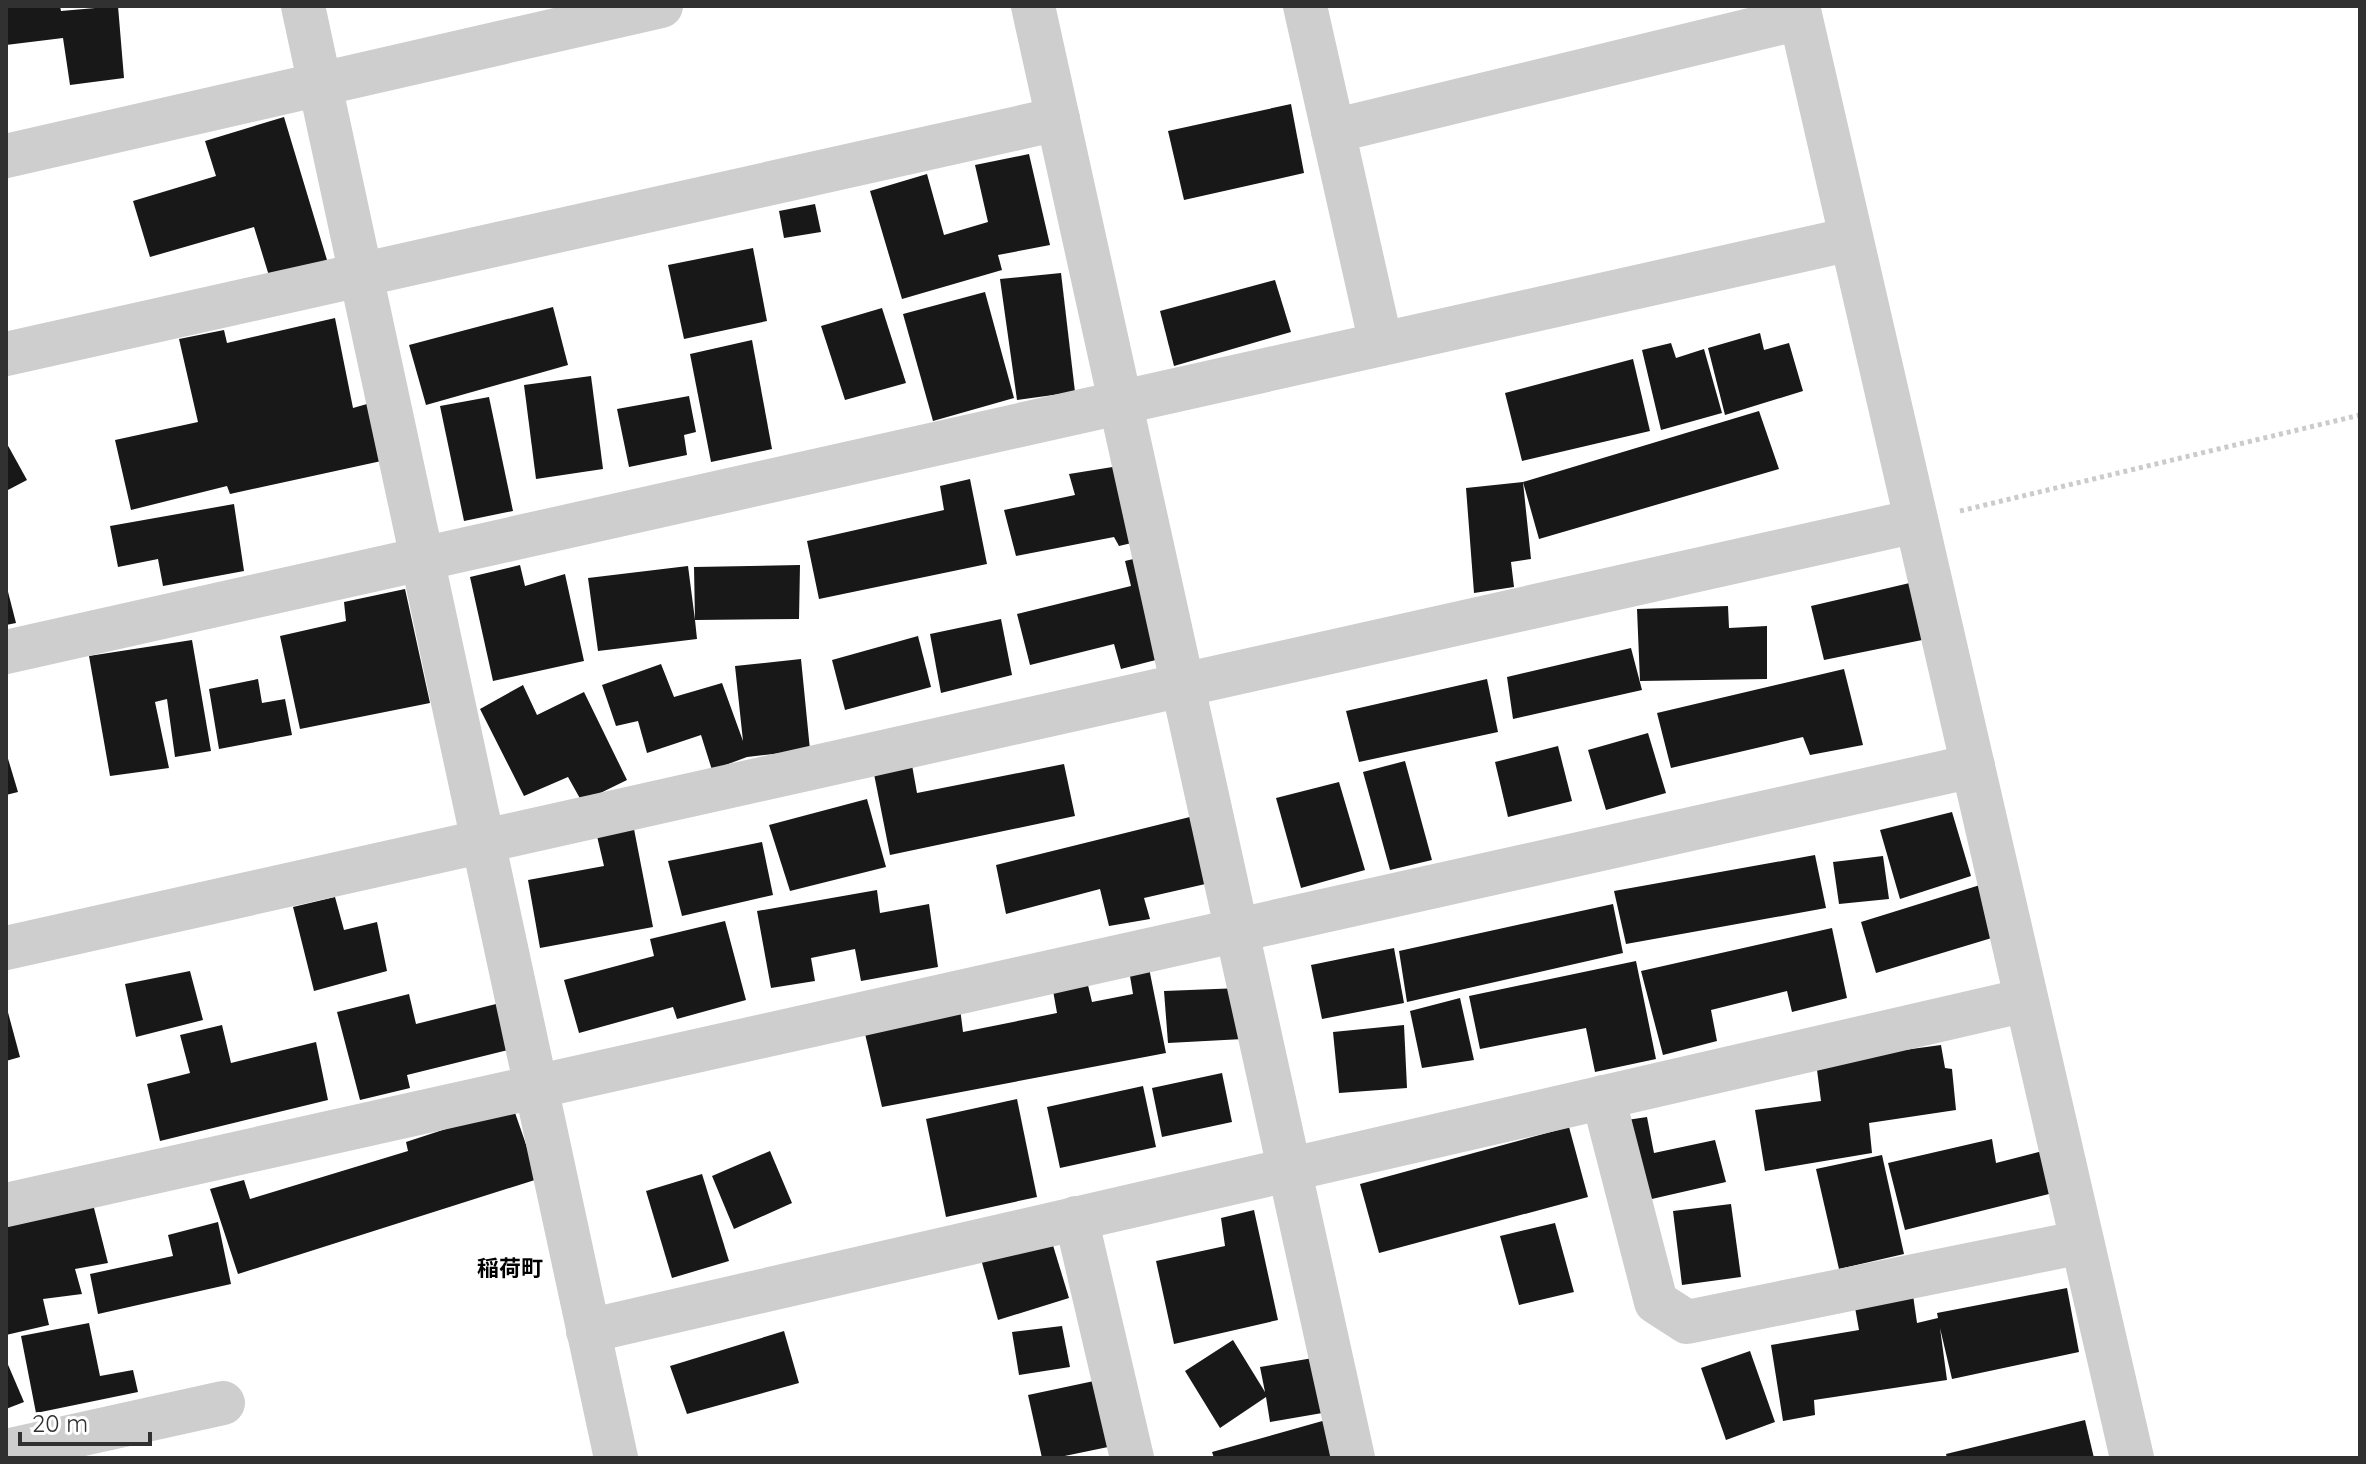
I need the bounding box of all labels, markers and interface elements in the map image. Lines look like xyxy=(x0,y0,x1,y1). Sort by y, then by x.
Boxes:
district label: 稲荷町 xyxy=(477,1254,543,1282)
scale bar xyxy=(20,1396,150,1446)
text: 20 m xyxy=(32,1408,88,1438)

